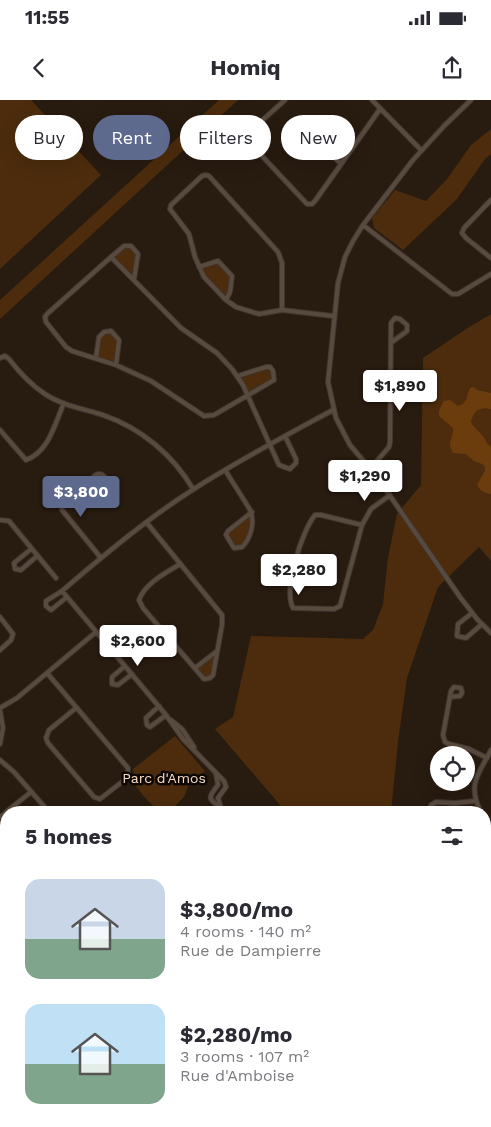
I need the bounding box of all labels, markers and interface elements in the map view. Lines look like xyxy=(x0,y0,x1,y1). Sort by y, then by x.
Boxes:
text: 11:55 xyxy=(25,6,69,29)
icon: back xyxy=(25,54,53,82)
icon: share xyxy=(438,54,466,82)
text: Homiq xyxy=(210,55,281,80)
chip: Buy xyxy=(15,115,83,160)
chip: Rent xyxy=(93,115,170,160)
chip: Filters xyxy=(180,115,271,160)
chip: New xyxy=(281,115,355,160)
pin: $1,890 xyxy=(359,370,441,412)
text: $1,890 xyxy=(374,376,426,395)
pin: $1,290 xyxy=(324,460,406,502)
text: $1,290 xyxy=(339,466,391,485)
pin: $3,800 xyxy=(40,476,122,518)
text: $3,800 xyxy=(53,482,109,501)
pin: $2,280 xyxy=(258,554,340,596)
text: $2,280 xyxy=(272,560,326,579)
pin: $2,600 xyxy=(97,624,179,667)
text: $2,600 xyxy=(111,631,165,650)
map controls xyxy=(430,746,475,791)
button: locate xyxy=(430,746,475,791)
park label: Parc d'Amos xyxy=(122,770,206,786)
icon: filters xyxy=(438,822,466,850)
text: 5 homes xyxy=(25,824,112,849)
text: $3,800/mo xyxy=(180,897,293,922)
icon: home xyxy=(65,899,125,959)
text: 4 rooms · 140 m² xyxy=(180,922,311,941)
text: Rue de Dampierre xyxy=(180,941,321,960)
text: $2,280/mo xyxy=(180,1022,292,1047)
icon: home xyxy=(65,1024,125,1084)
text: 3 rooms · 107 m² xyxy=(180,1047,309,1066)
text: Rue d'Amboise xyxy=(180,1066,295,1085)

